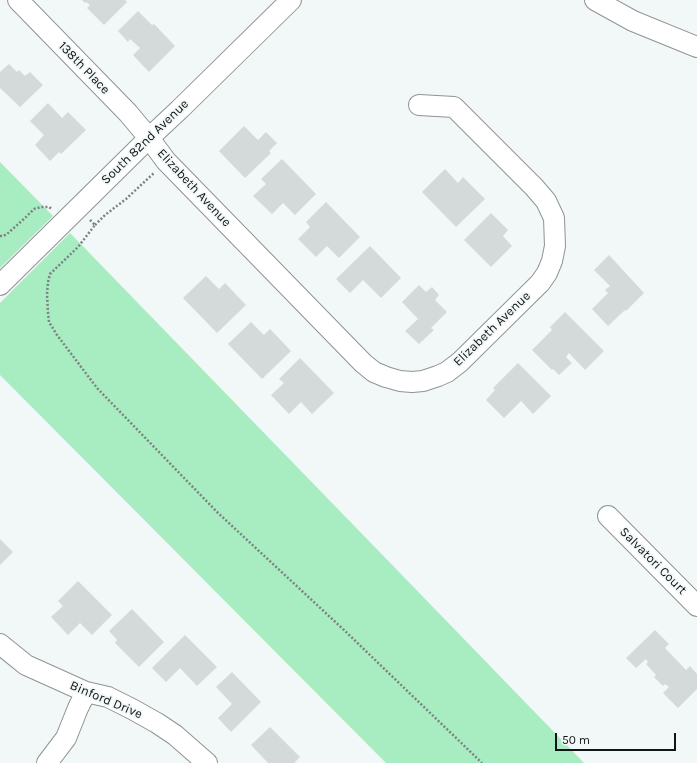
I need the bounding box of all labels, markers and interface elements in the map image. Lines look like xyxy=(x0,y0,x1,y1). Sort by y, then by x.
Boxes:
street label: 138th Place xyxy=(55,38,113,98)
street label: South 82nd Avenue xyxy=(98,96,192,188)
street label: Elizabeth Avenue xyxy=(154,146,234,230)
street label: Elizabeth Avenue xyxy=(450,288,534,370)
street label: Salvatori Court xyxy=(616,524,690,598)
street label: Binford Drive xyxy=(67,678,145,722)
scale bar xyxy=(557,725,678,751)
text: 50 m xyxy=(562,733,590,747)

